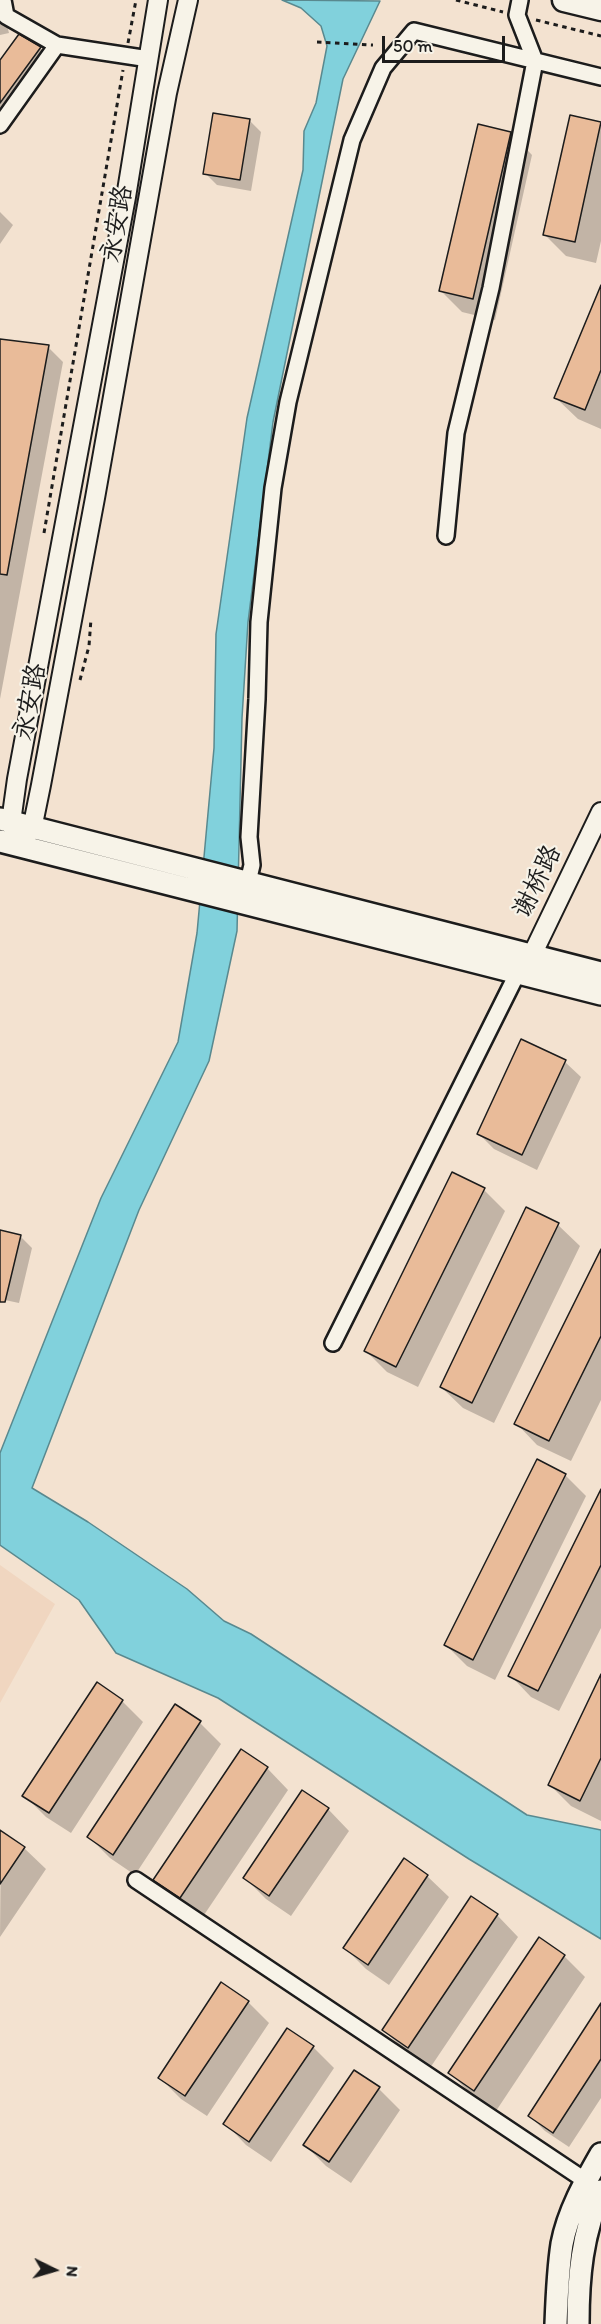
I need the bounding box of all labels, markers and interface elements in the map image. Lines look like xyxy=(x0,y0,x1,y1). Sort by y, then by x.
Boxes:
scale bar xyxy=(385,24,508,62)
text: 50 m xyxy=(393,35,433,57)
street label: 永安路 xyxy=(96,183,140,265)
street label: 永安路 xyxy=(8,661,54,743)
street label: 谢桥路 xyxy=(507,840,569,924)
north arrow xyxy=(24,2240,84,2300)
text: N xyxy=(62,2265,82,2278)

